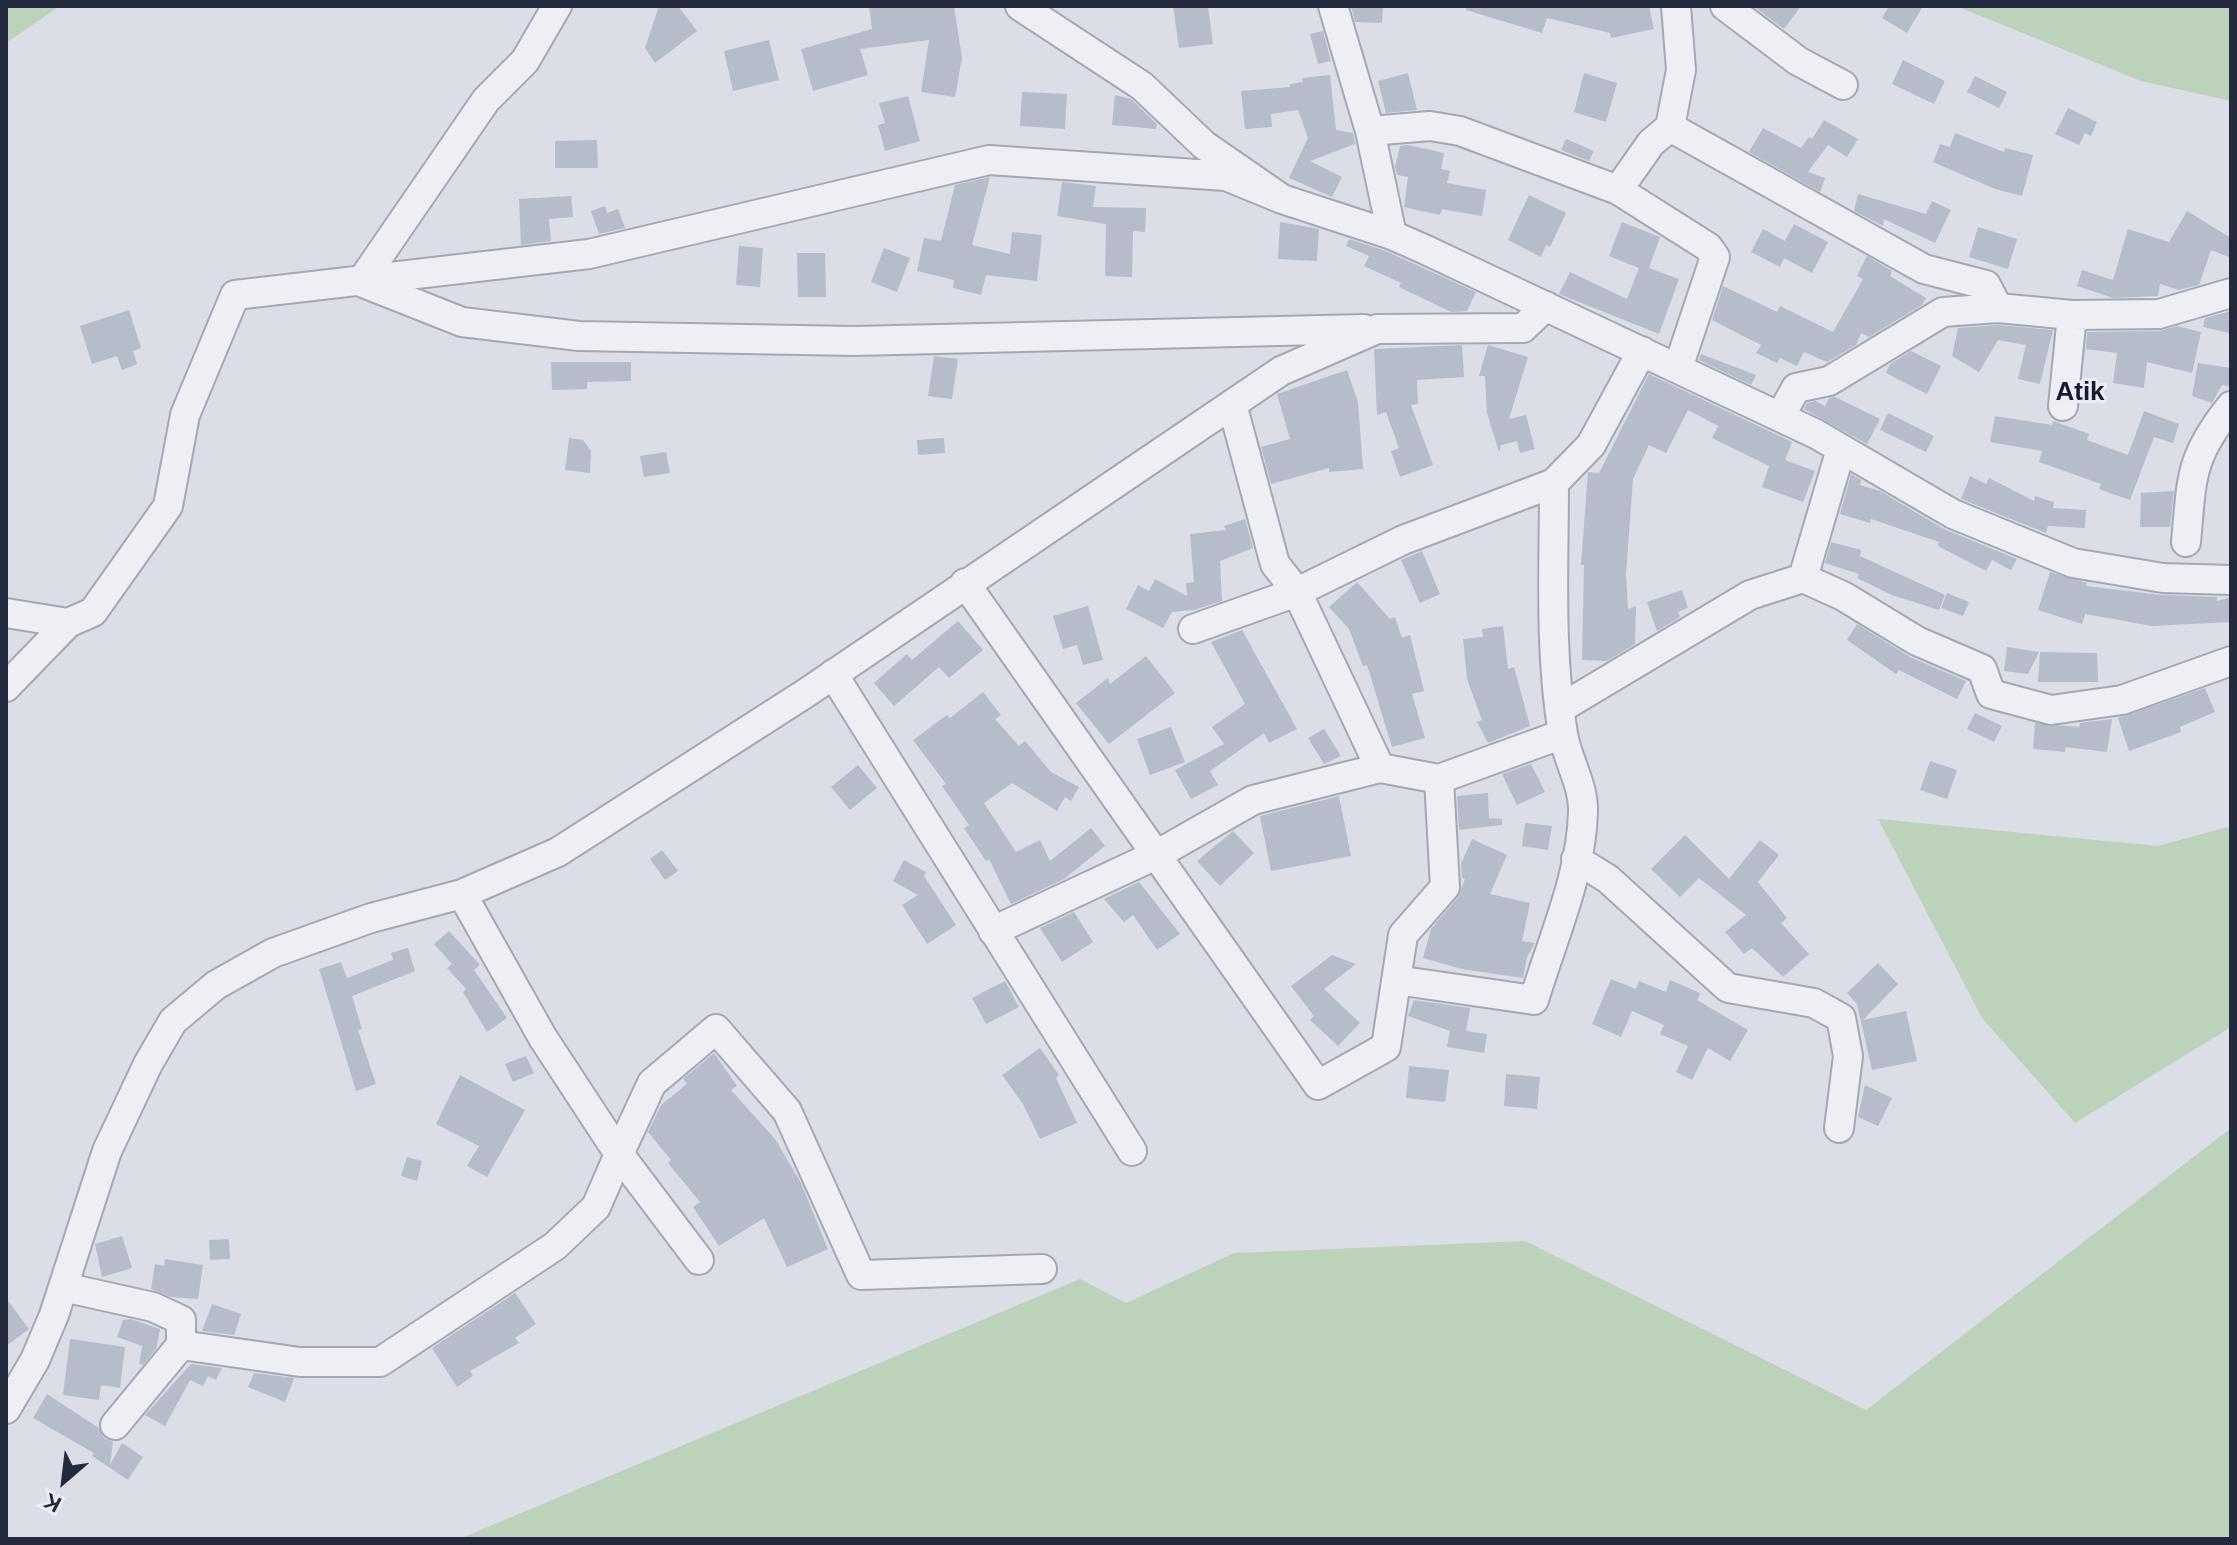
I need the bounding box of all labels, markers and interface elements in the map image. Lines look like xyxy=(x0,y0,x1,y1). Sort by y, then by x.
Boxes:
district label: Atik xyxy=(2055,377,2105,409)
north arrow xyxy=(24,1441,104,1521)
text: K xyxy=(40,1488,65,1517)

